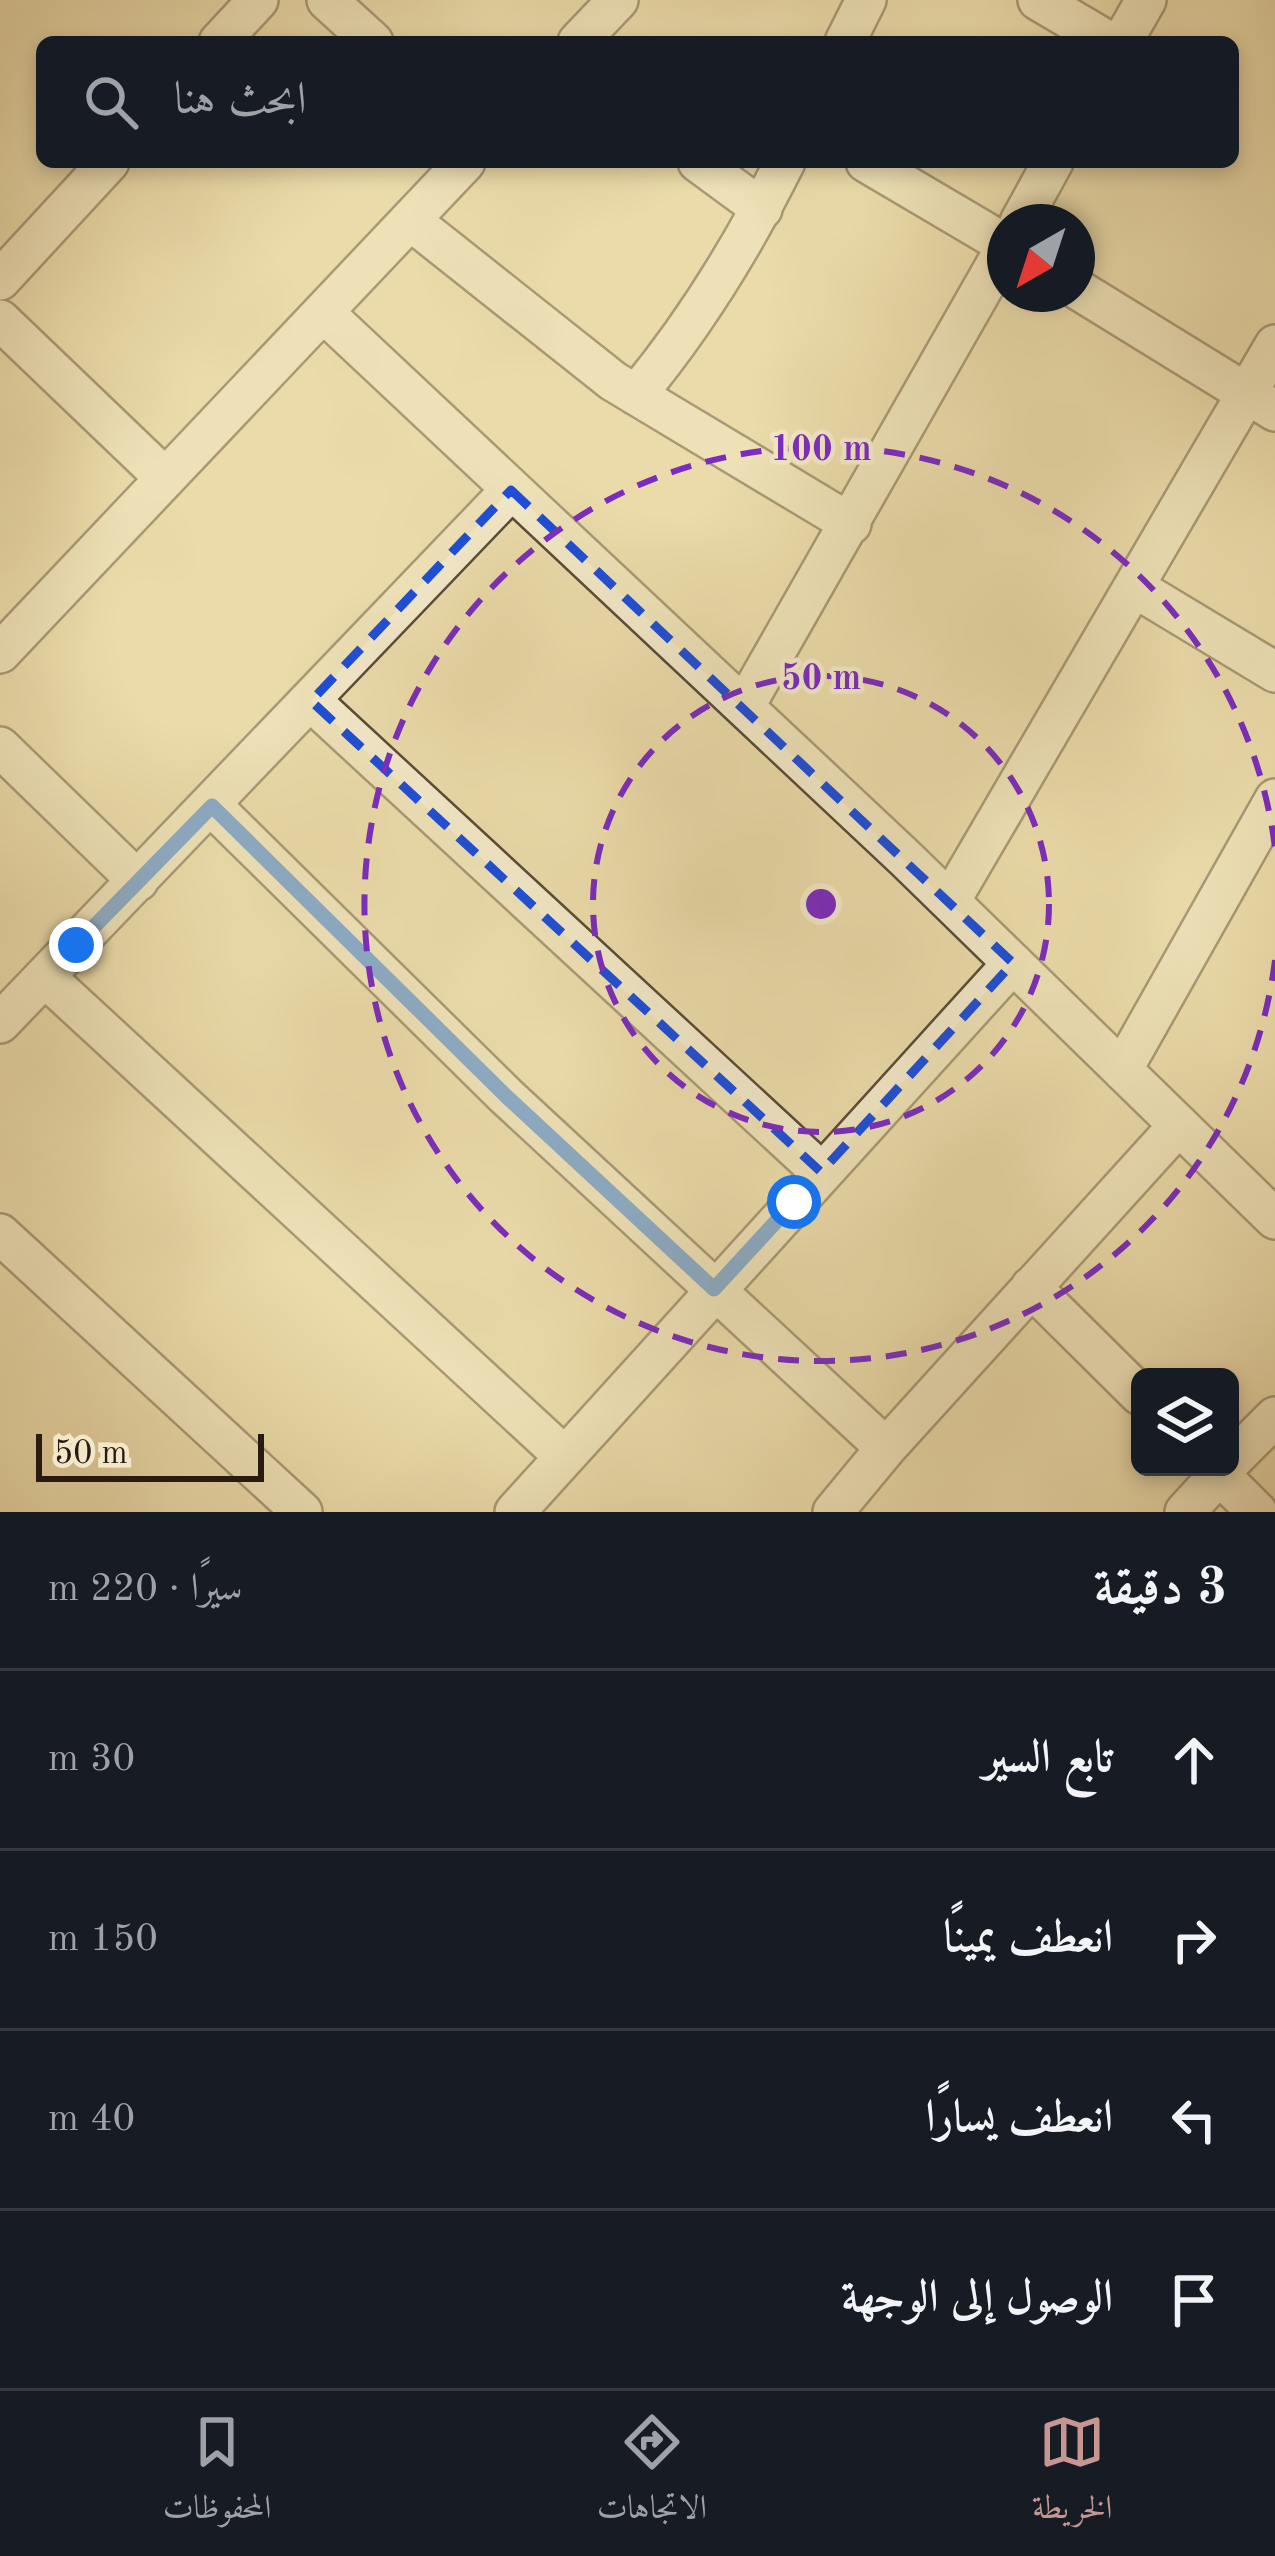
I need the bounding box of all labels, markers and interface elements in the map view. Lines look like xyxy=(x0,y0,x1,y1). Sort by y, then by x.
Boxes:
search box xyxy=(36,36,1239,168)
icon: search xyxy=(78,69,144,135)
text: ابحث هنا xyxy=(174,79,307,124)
north arrow xyxy=(987,204,1095,312)
text: 100 m xyxy=(770,433,872,469)
text: 50 m xyxy=(781,662,861,698)
centre of rings xyxy=(800,883,842,925)
route end xyxy=(49,918,103,972)
route start xyxy=(767,1175,821,1229)
map controls xyxy=(1131,1368,1239,1476)
button: layers xyxy=(1131,1368,1239,1476)
scale bar xyxy=(36,1428,264,1481)
text: 50 m xyxy=(54,1438,128,1471)
text: 3 دقيقة xyxy=(1094,1564,1227,1615)
text: سيرًا · 220 m xyxy=(48,1570,243,1609)
icon: ahead xyxy=(1161,1727,1227,1793)
text: تابع السير xyxy=(983,1737,1113,1782)
text: 30 m xyxy=(48,1740,135,1779)
icon: right xyxy=(1161,1907,1227,1973)
text: انعطف يمينًا xyxy=(944,1917,1113,1962)
text: 150 m xyxy=(48,1920,158,1959)
icon: left xyxy=(1161,2087,1227,2153)
text: انعطف يسارًا xyxy=(926,2097,1113,2142)
text: 40 m xyxy=(48,2100,135,2139)
icon: arrive xyxy=(1161,2267,1227,2333)
text: الوصول إلى الوجهة xyxy=(841,2277,1113,2322)
tab: المحفوظات xyxy=(163,2409,271,2539)
tab: الاتجاهات xyxy=(597,2409,707,2539)
tab: الخريطة xyxy=(1032,2409,1112,2539)

